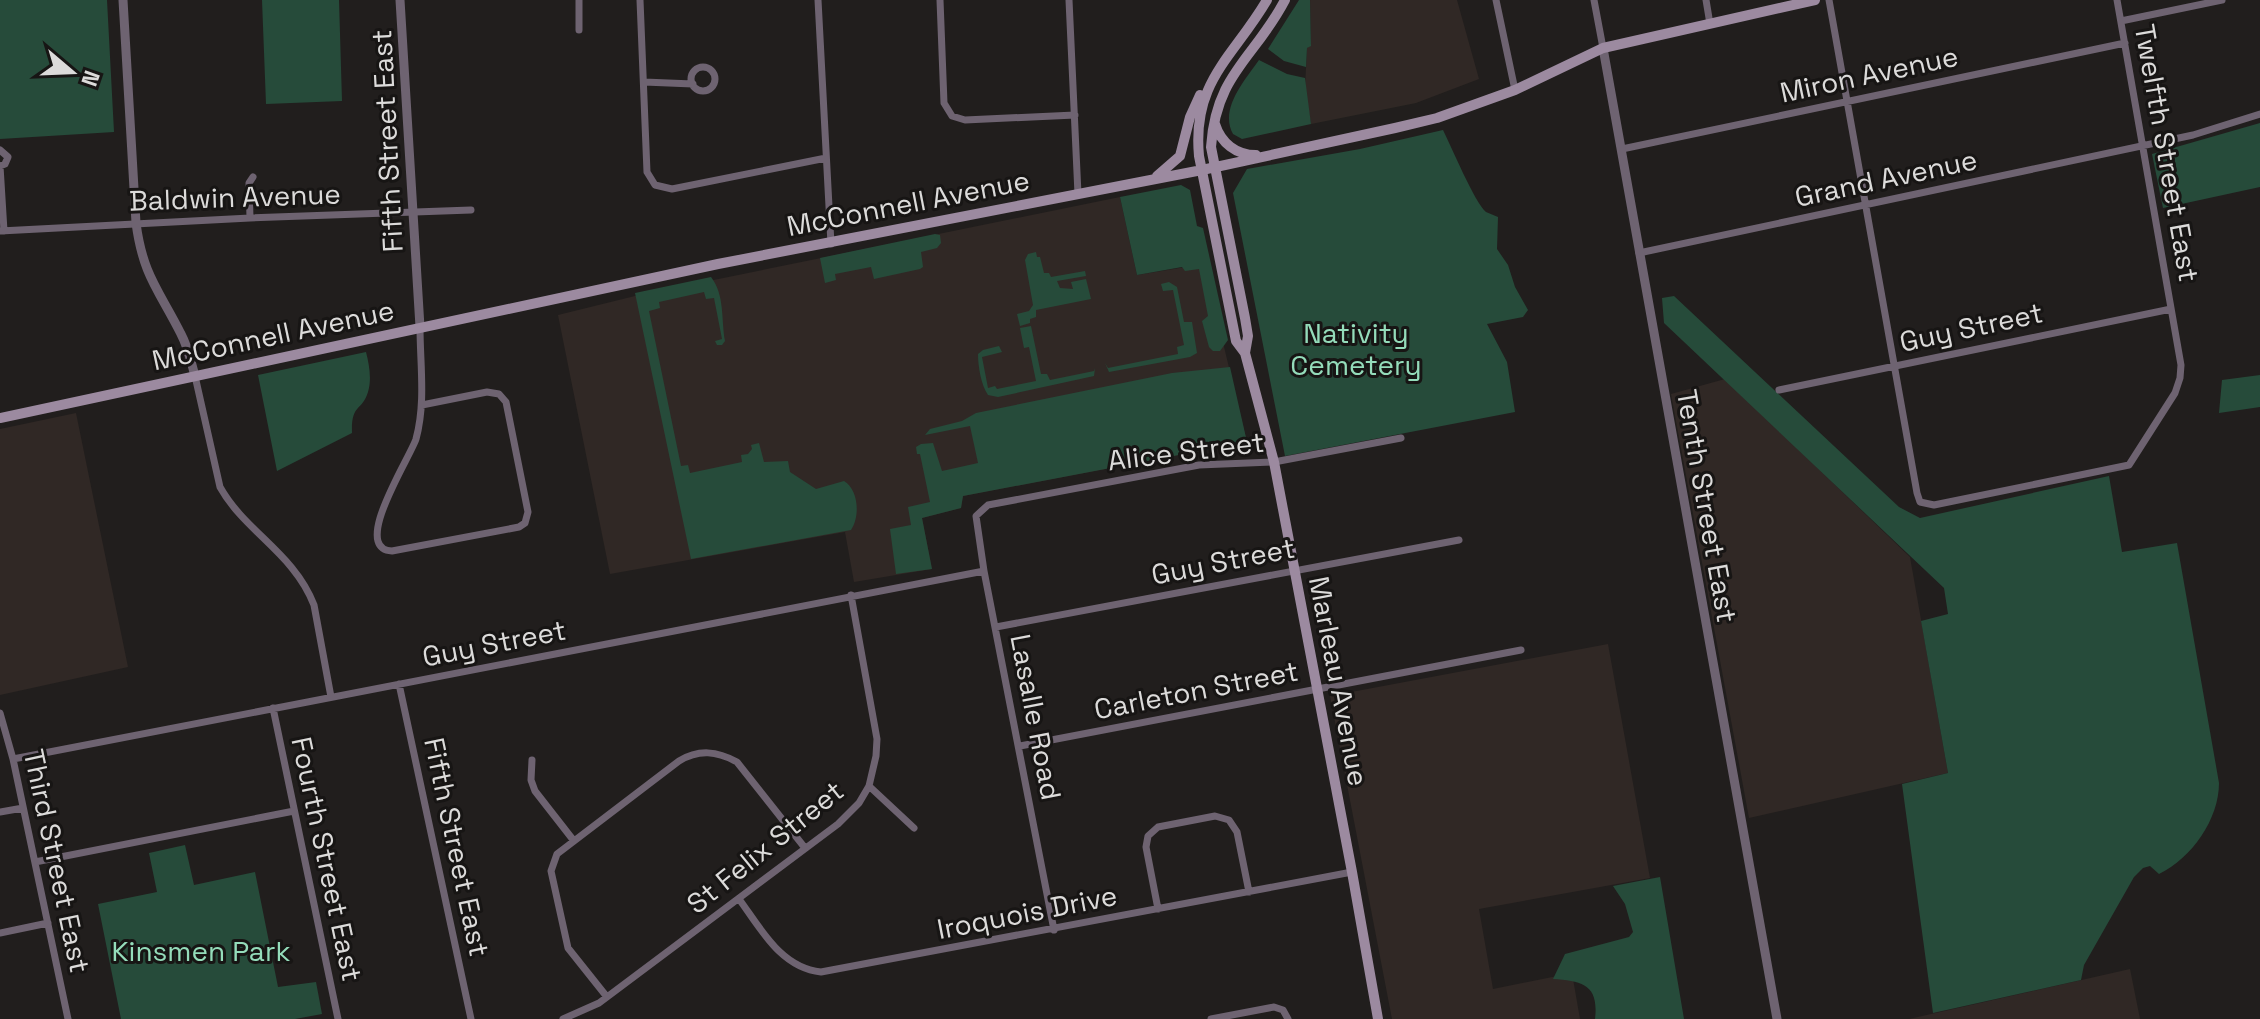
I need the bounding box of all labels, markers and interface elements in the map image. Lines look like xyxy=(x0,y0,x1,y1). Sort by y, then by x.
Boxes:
street label: Twelfth Street East xyxy=(2127,21,2207,285)
street label: Fifth Street East xyxy=(363,29,411,253)
north arrow xyxy=(32,32,112,112)
street label: Miron Avenue xyxy=(1777,38,1961,110)
text: N xyxy=(75,67,107,90)
street label: Grand Avenue xyxy=(1791,141,1981,215)
street label: McConnell Avenue xyxy=(784,162,1032,244)
street label: Baldwin Avenue xyxy=(129,175,341,219)
street label: McConnell Avenue xyxy=(149,292,397,378)
street label: Guy Street xyxy=(1896,294,2046,360)
park label: Nativity Cemetery xyxy=(1290,315,1422,383)
street label: Tenth Street East xyxy=(1669,387,1745,625)
street label: Alice Street xyxy=(1106,424,1266,478)
street label: Guy Street xyxy=(1148,529,1298,593)
street label: Marleau Avenue xyxy=(1301,573,1377,789)
street label: Guy Street xyxy=(419,611,569,675)
street label: Lasalle Road xyxy=(1002,631,1070,803)
street label: Carleton Street xyxy=(1091,653,1301,727)
street label: Fourth Street East xyxy=(284,733,370,985)
street label: Fifth Street East xyxy=(416,734,498,960)
street label: Third Street East xyxy=(16,746,98,976)
street label: St Felix Street xyxy=(679,773,851,921)
street label: Iroquois Drive xyxy=(934,877,1120,947)
park label: Kinsmen Park xyxy=(111,933,291,969)

